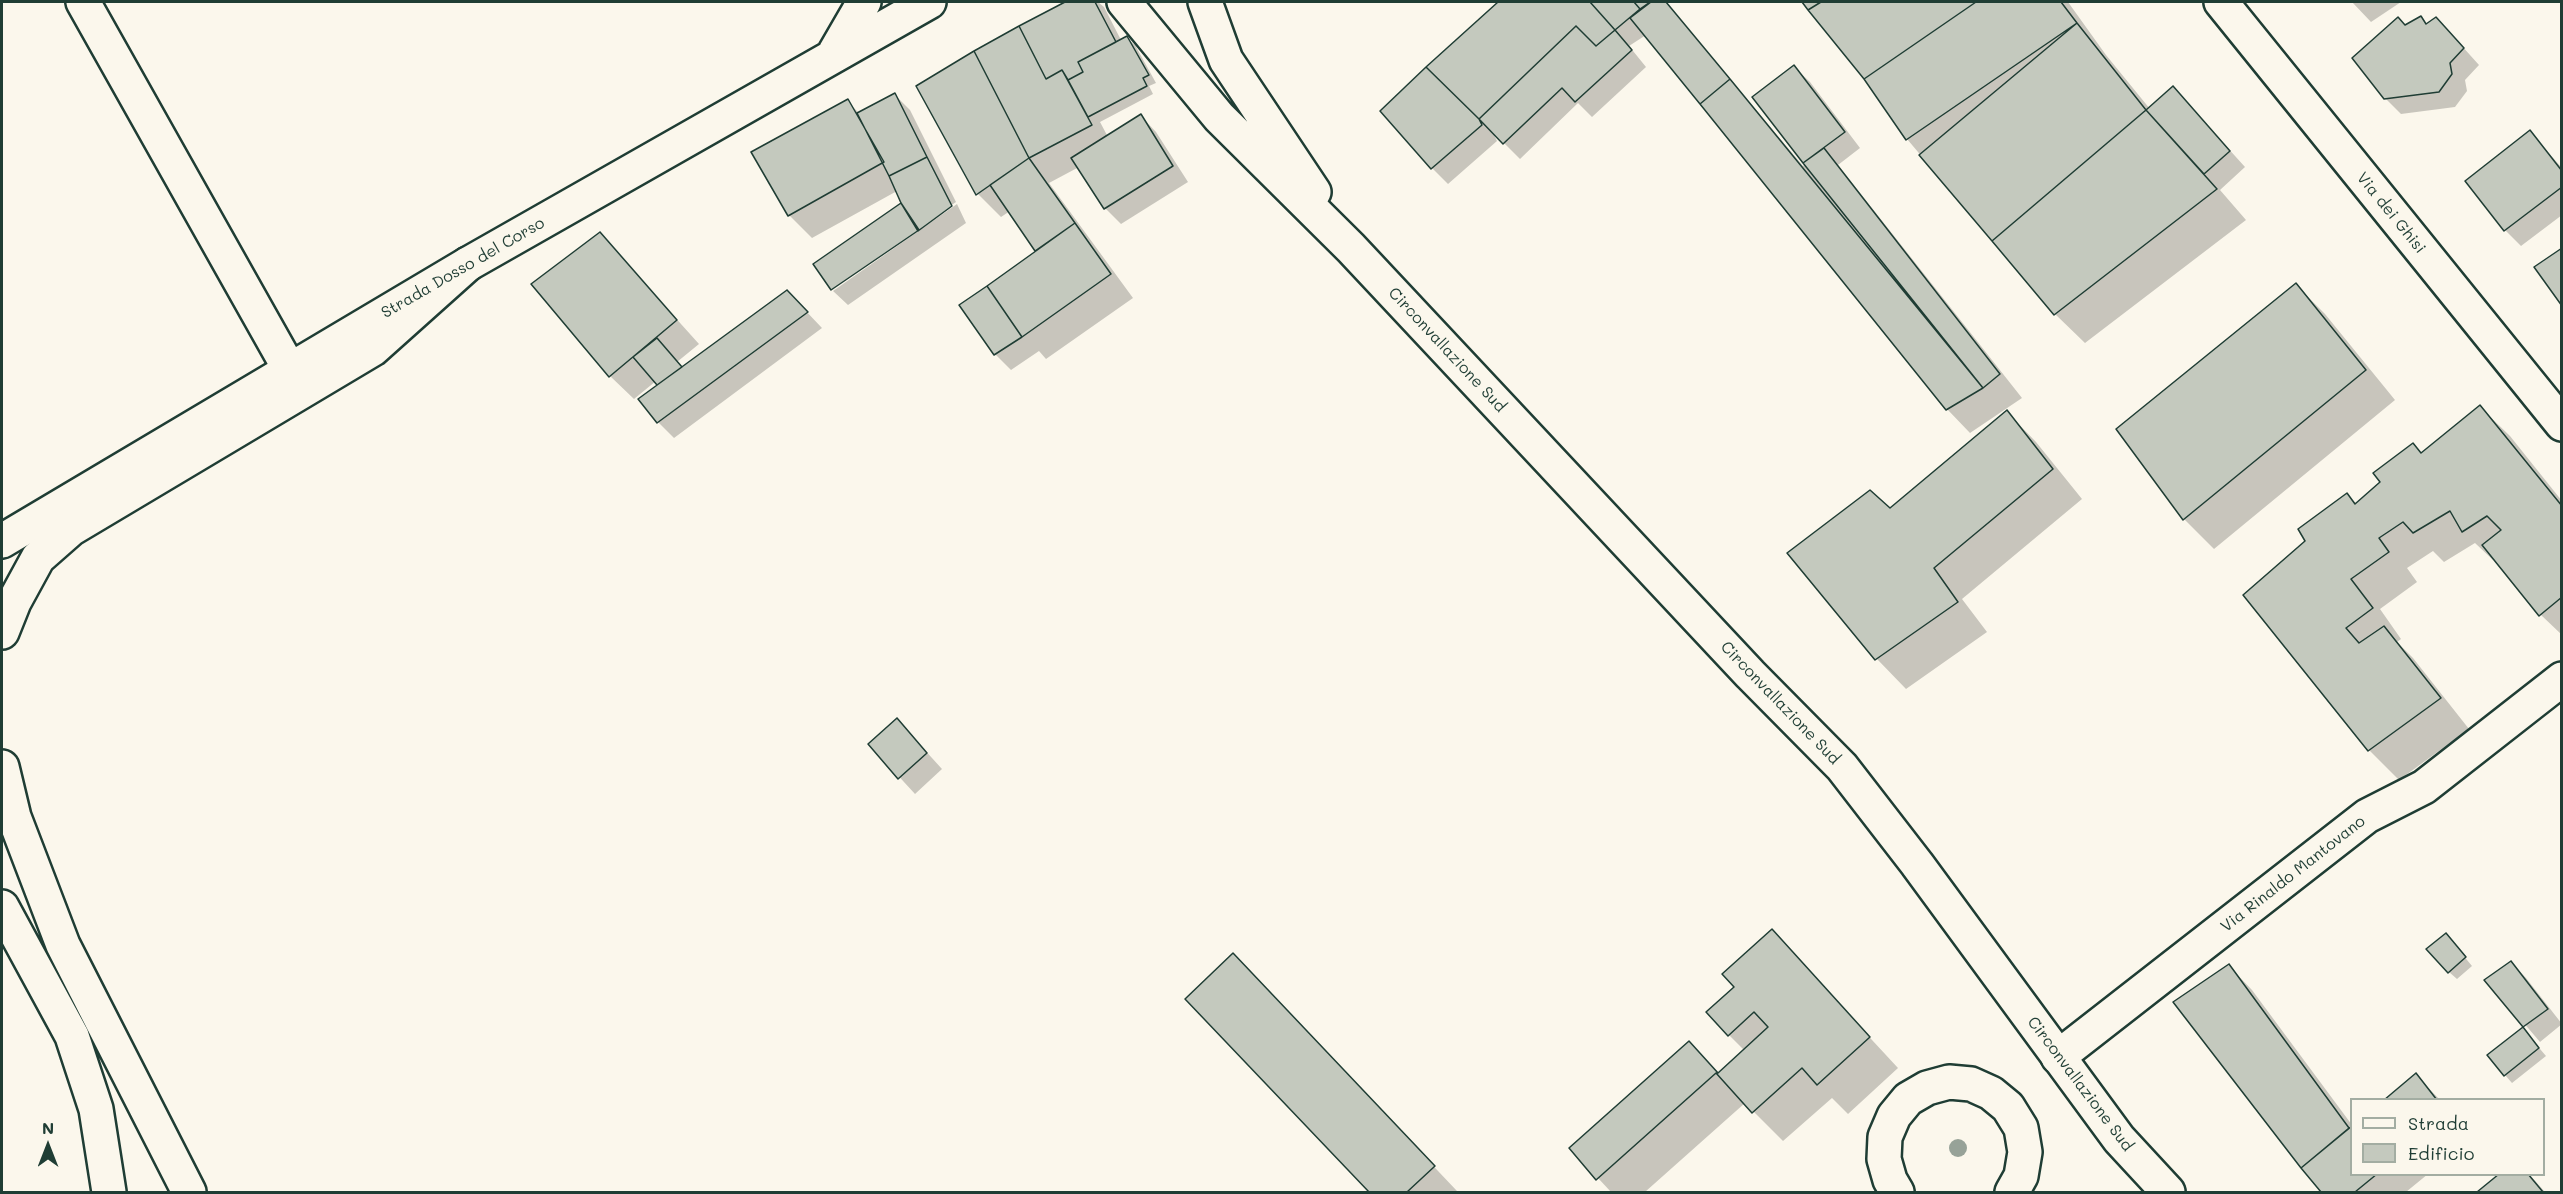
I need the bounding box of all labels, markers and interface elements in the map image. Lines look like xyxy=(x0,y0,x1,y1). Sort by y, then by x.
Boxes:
street label: Via dei Ghisi xyxy=(2352,169,2430,257)
street label: Strada Dosso del Corso xyxy=(378,213,548,323)
street label: Circonvallazione Sud xyxy=(1384,284,1510,416)
street label: Circonvallazione Sud xyxy=(1716,637,1844,769)
street label: Via Rinaldo Mantovano xyxy=(2217,812,2369,936)
street label: Circonvallazione Sud xyxy=(2023,1013,2137,1155)
legend xyxy=(2350,1098,2545,1176)
text: Strada xyxy=(2408,1111,2469,1135)
north arrow xyxy=(18,1116,78,1176)
text: N xyxy=(42,1117,54,1138)
text: Edificio xyxy=(2408,1141,2475,1165)

